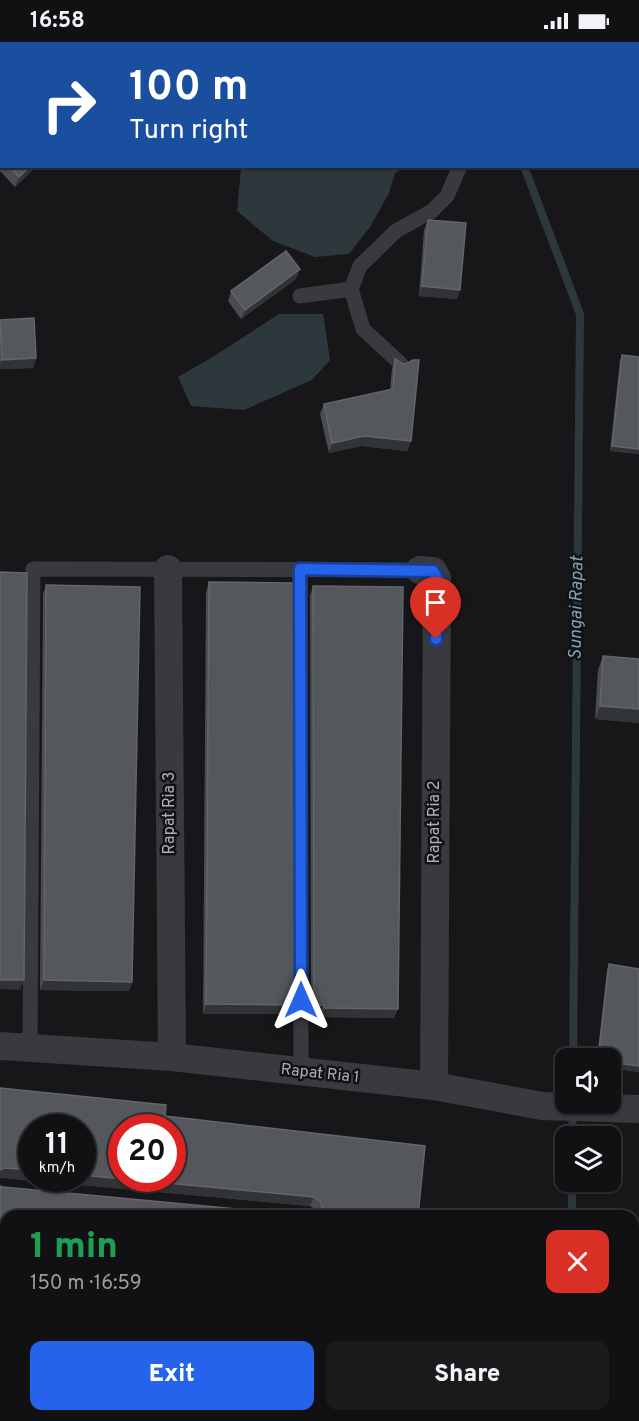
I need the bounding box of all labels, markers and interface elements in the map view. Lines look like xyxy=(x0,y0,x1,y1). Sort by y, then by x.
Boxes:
text: 16:58 xyxy=(30,8,85,35)
text: 100 m xyxy=(129,62,248,115)
icon: right xyxy=(30,66,108,144)
text: Turn right xyxy=(129,114,248,148)
water label: Sungai Rapat xyxy=(565,554,589,660)
pin xyxy=(410,577,461,639)
icon: arrive xyxy=(419,586,452,619)
street label: Rapat Ria 3 xyxy=(160,772,180,854)
street label: Rapat Ria 2 xyxy=(425,780,445,864)
position arrow xyxy=(269,968,333,1032)
map controls xyxy=(555,1048,621,1192)
button: sound xyxy=(555,1048,621,1114)
street label: Rapat Ria 1 xyxy=(280,1060,360,1088)
speed limit sign: 20 xyxy=(108,1114,186,1192)
button: layers xyxy=(555,1126,621,1192)
text: 11 xyxy=(45,1127,69,1164)
text: km/h xyxy=(39,1159,75,1178)
text: 1 min xyxy=(30,1225,118,1271)
button: close xyxy=(546,1230,609,1293)
text: 150 m · 16:59 xyxy=(30,1271,142,1297)
button: Exit xyxy=(30,1341,314,1410)
button: Share xyxy=(326,1341,609,1410)

